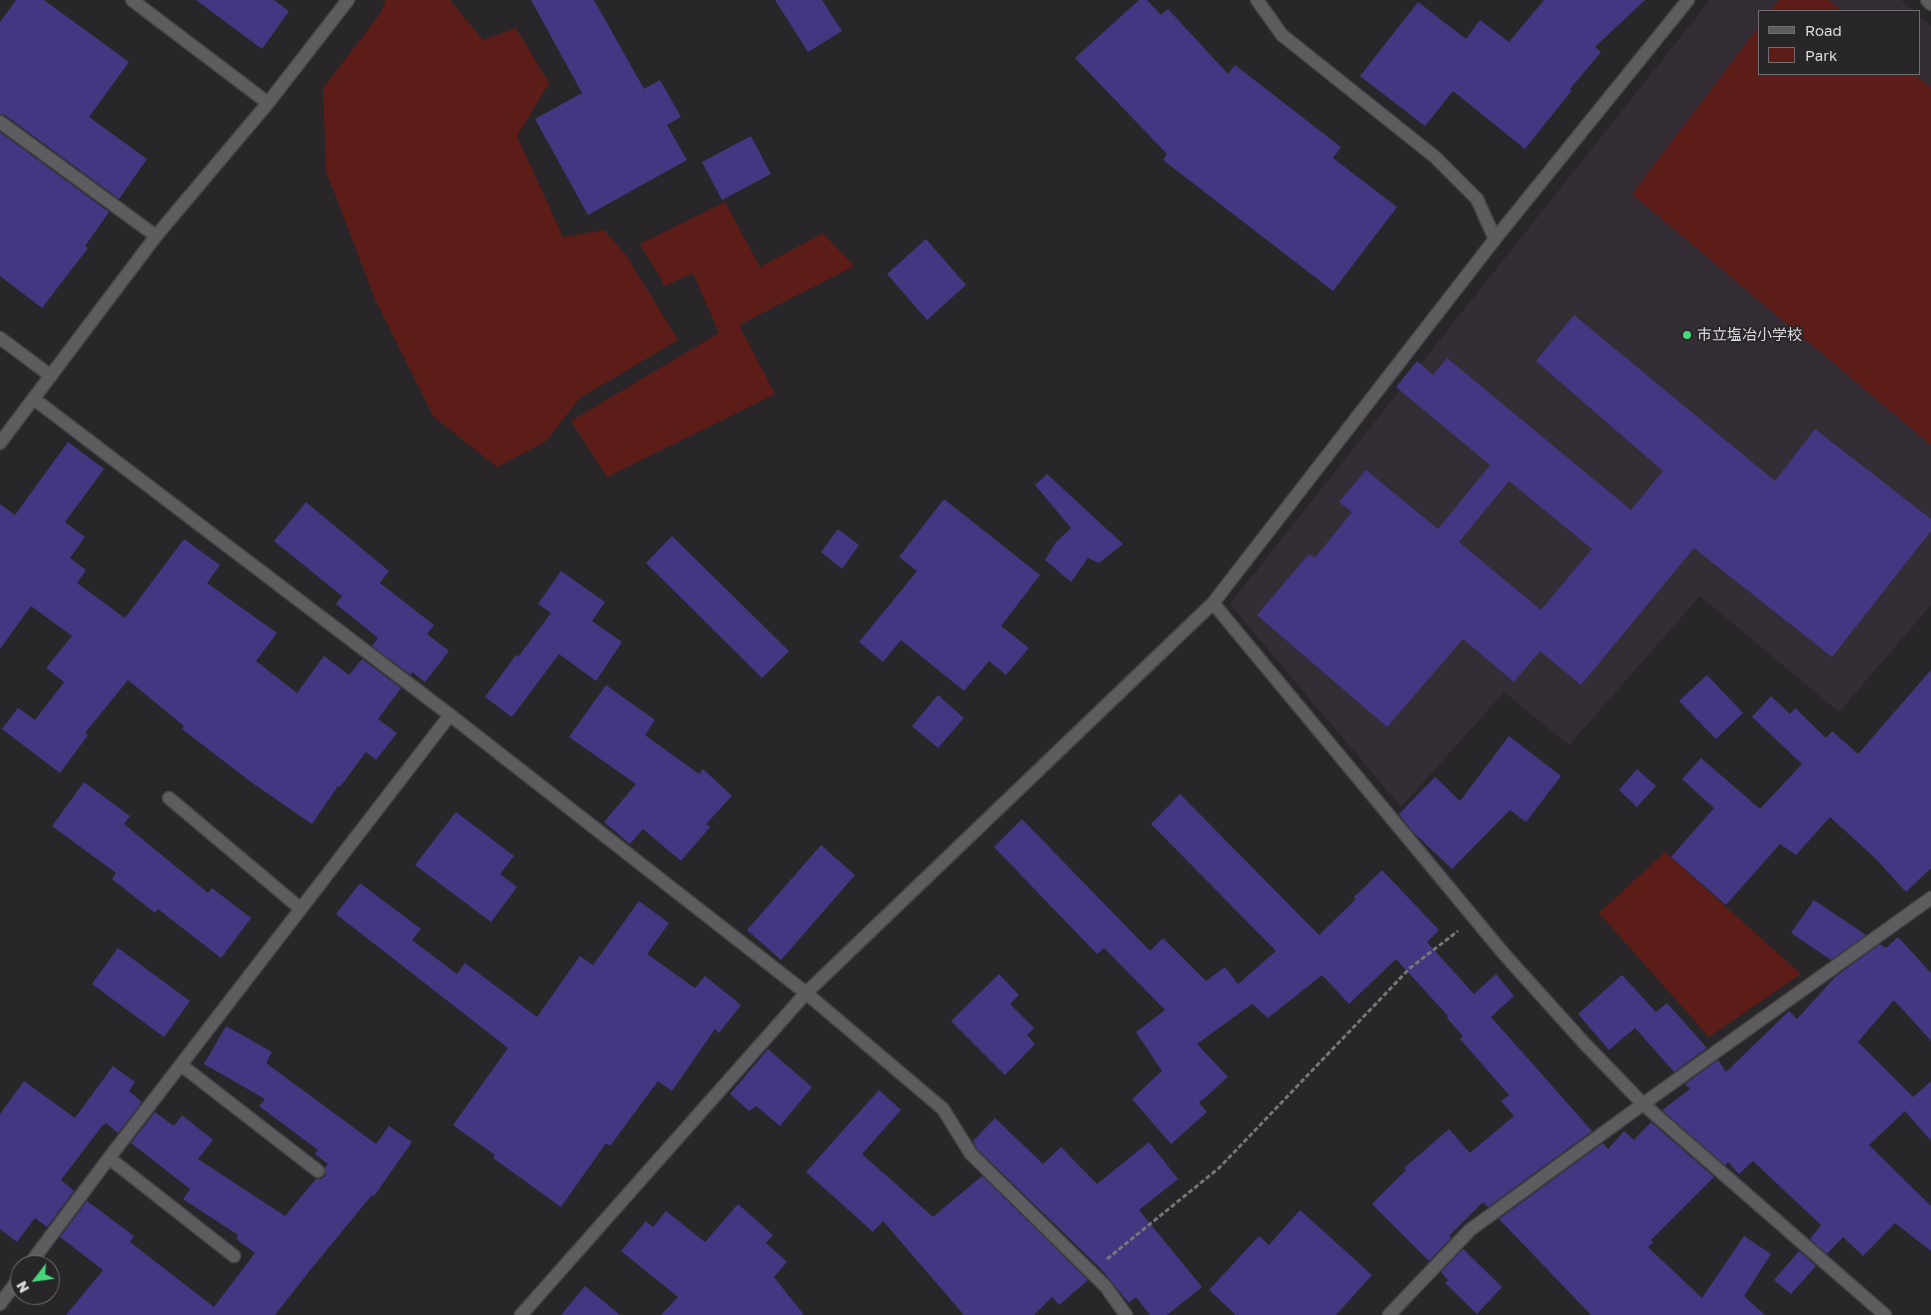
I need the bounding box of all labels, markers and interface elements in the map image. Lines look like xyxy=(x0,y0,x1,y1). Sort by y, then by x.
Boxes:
legend xyxy=(1758,10,1921,75)
text: Road xyxy=(1805,21,1842,39)
text: Park xyxy=(1805,46,1837,64)
place label: 市立塩冶小学校 xyxy=(1697,326,1802,344)
marker: 市立塩冶小学校 xyxy=(1681,329,1693,341)
north arrow xyxy=(10,1255,60,1305)
text: N xyxy=(12,1278,32,1296)

